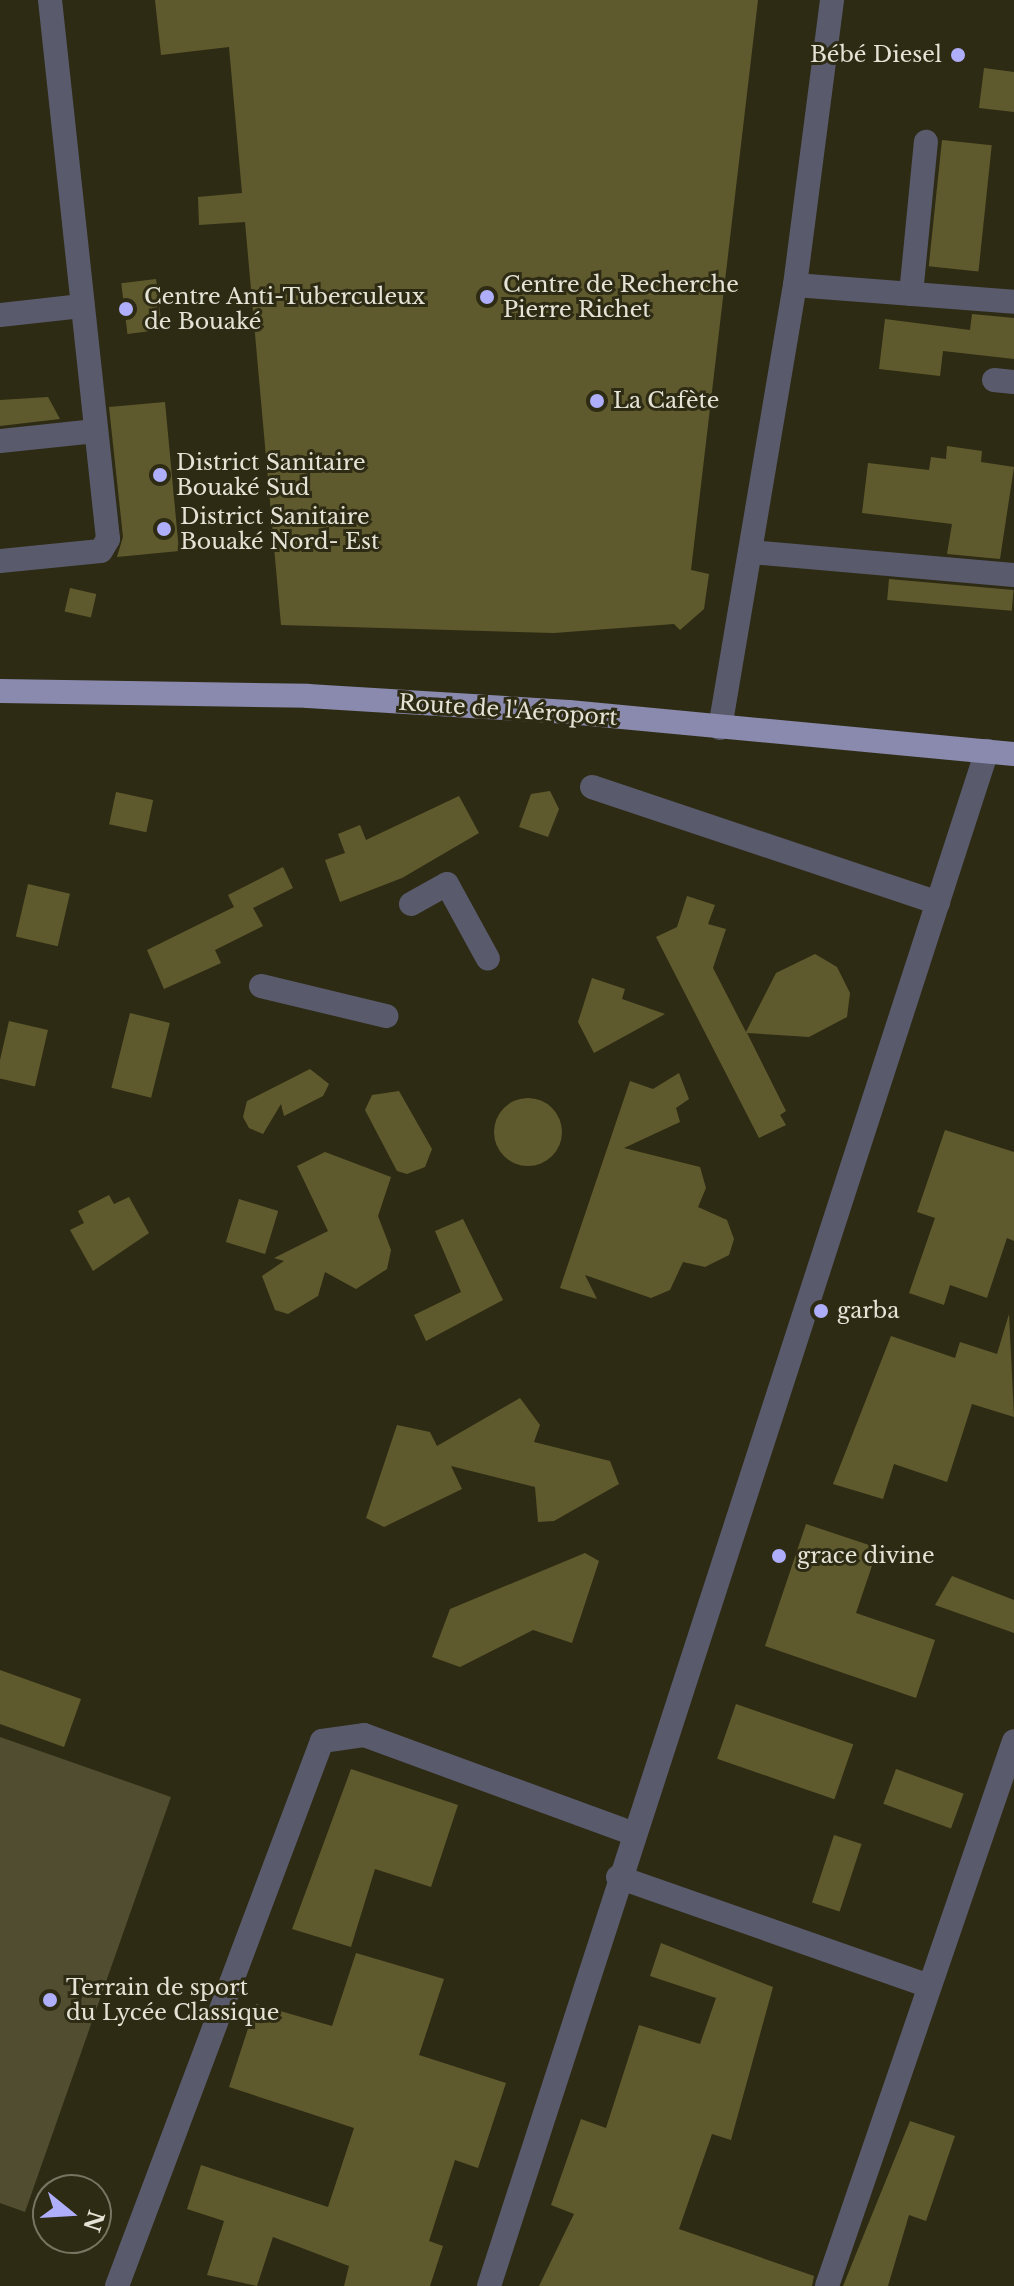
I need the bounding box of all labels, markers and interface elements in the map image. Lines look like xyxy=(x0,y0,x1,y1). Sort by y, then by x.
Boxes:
place label: Bébé Diesel xyxy=(810,42,942,68)
marker: Bébé Diesel xyxy=(949,46,967,64)
place label: Centre de Recherche Pierre Richet xyxy=(503,271,739,322)
place label: Centre Anti-Tuberculeux de Bouaké xyxy=(144,283,426,334)
marker: Centre de Recherche Pierre Richet xyxy=(478,288,496,306)
marker: Centre Anti-Tuberculeux de Bouaké xyxy=(115,298,137,320)
place label: La Cafète xyxy=(613,388,720,414)
marker: La Cafète xyxy=(588,392,606,410)
place label: District Sanitaire Bouaké Sud xyxy=(176,449,366,500)
marker: District Sanitaire Bouaké Sud xyxy=(151,466,169,484)
place label: District Sanitaire Bouaké Nord- Est xyxy=(180,503,379,554)
marker: District Sanitaire Bouaké Nord- Est xyxy=(155,520,173,538)
street label: Route de l'Aéroport xyxy=(398,689,618,731)
place label: garba xyxy=(837,1298,899,1324)
marker: garba xyxy=(812,1302,830,1320)
place label: grace divine xyxy=(797,1543,934,1569)
marker: grace divine xyxy=(768,1545,790,1567)
place label: Terrain de sport du Lycée Classique xyxy=(66,1974,279,2026)
marker: Terrain de sport du Lycée Classique xyxy=(41,1991,59,2009)
north arrow xyxy=(32,2174,112,2254)
text: N xyxy=(77,2207,109,2235)

